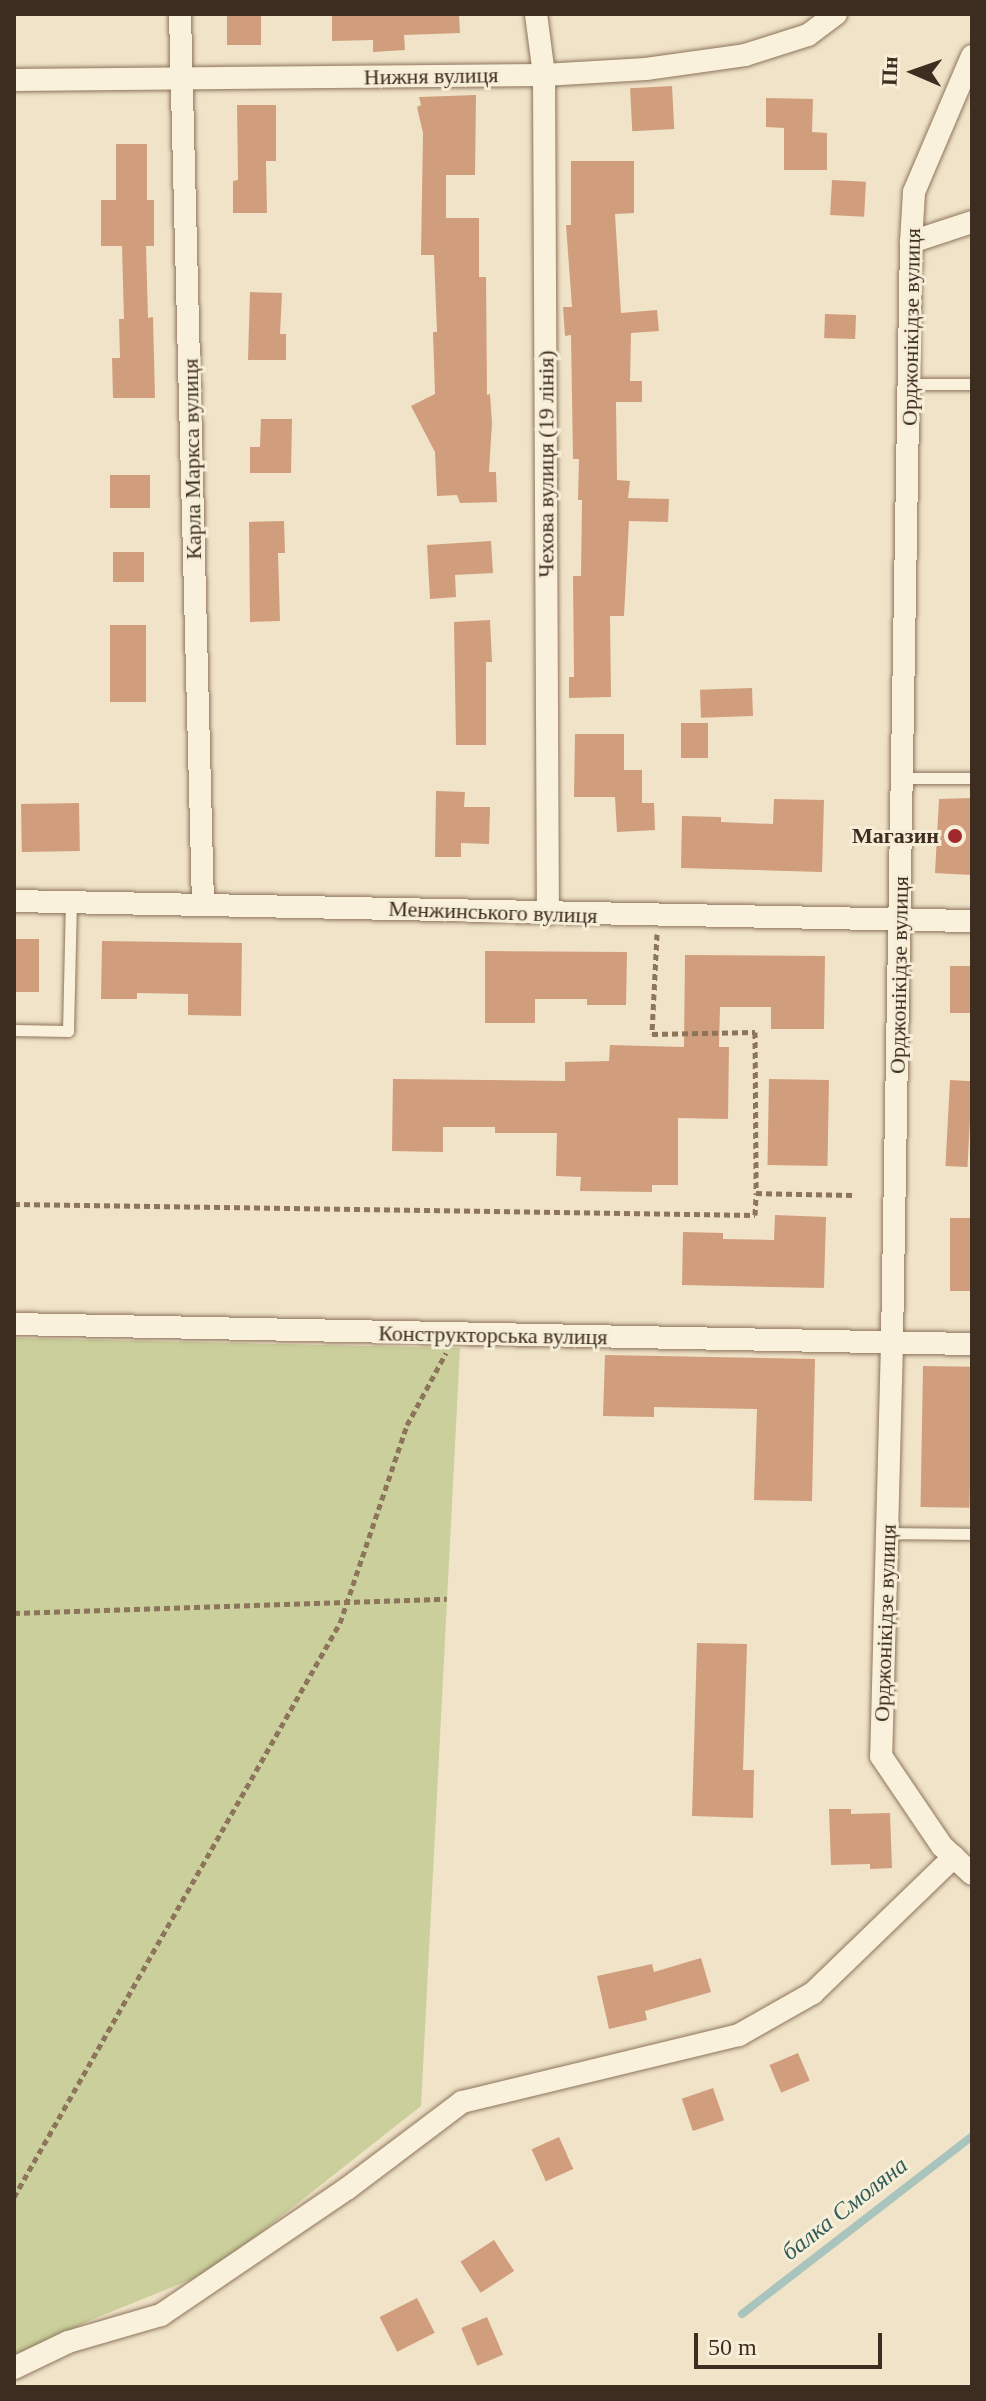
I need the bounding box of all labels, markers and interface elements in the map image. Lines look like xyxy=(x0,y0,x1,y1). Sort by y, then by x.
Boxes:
north arrow xyxy=(874,32,954,112)
text: Пн xyxy=(877,56,903,86)
street label: Нижня вулиця xyxy=(363,62,499,90)
street label: Орджонікідзе вулиця xyxy=(896,228,926,426)
street label: Чехова вулиця (19 лiнiя) xyxy=(533,350,559,578)
street label: Карла Маркса вулиця xyxy=(177,358,207,560)
place label: Магазин xyxy=(852,823,939,849)
marker: Магазин xyxy=(946,827,964,845)
street label: Орджонікідзе вулиця xyxy=(884,876,914,1074)
street label: Менжинського вулиця xyxy=(388,895,598,929)
street label: Конструкторська вулиця xyxy=(378,1320,608,1350)
street label: Орджонікідзе вулиця xyxy=(868,1524,902,1722)
water label: балка Смоляна xyxy=(776,2151,914,2267)
scale bar xyxy=(698,2317,886,2367)
text: 50 m xyxy=(708,2334,757,2360)

